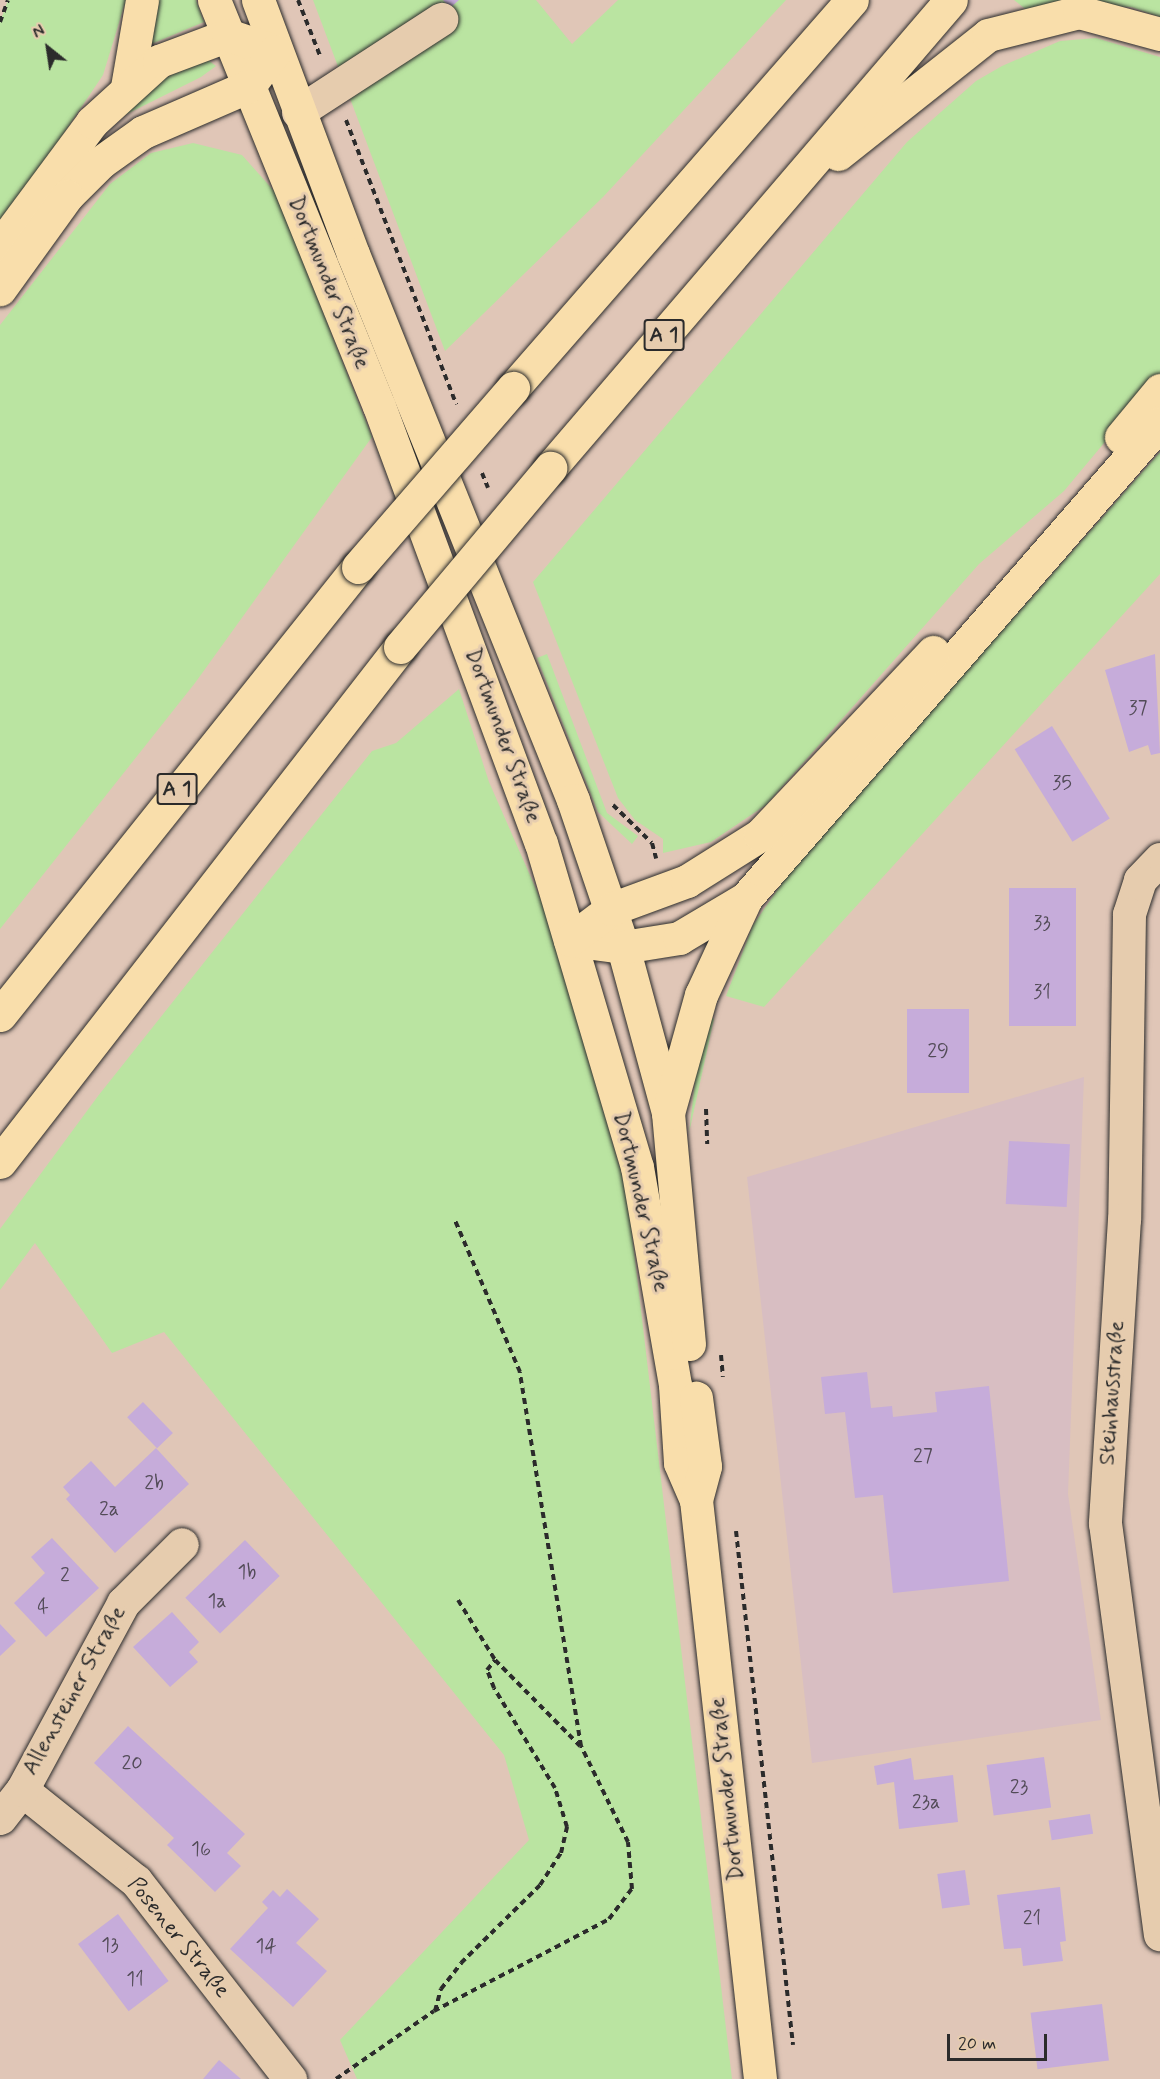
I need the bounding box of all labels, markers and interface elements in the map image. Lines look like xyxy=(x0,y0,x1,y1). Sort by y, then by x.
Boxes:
north arrow xyxy=(18,18,78,78)
text: N xyxy=(29,20,49,44)
street label: Dortmunder Straße xyxy=(281,193,375,373)
road number: A 1 xyxy=(643,317,685,353)
street label: Dortmunder Straße xyxy=(458,645,546,827)
house number: 37 xyxy=(1128,696,1148,720)
road number: A 1 xyxy=(156,771,198,807)
house number: 35 xyxy=(1052,771,1072,795)
house number: 33 xyxy=(1033,911,1051,935)
house number: 31 xyxy=(1033,980,1051,1004)
house number: 29 xyxy=(927,1039,949,1063)
street label: Dortmunder Straße xyxy=(606,1109,674,1295)
street label: Steinhausstraße xyxy=(1095,1320,1131,1466)
house number: 27 xyxy=(913,1444,933,1468)
house number: 2b xyxy=(144,1471,164,1495)
house number: 2a xyxy=(99,1497,119,1521)
house number: 1b xyxy=(238,1560,256,1584)
house number: 2 xyxy=(60,1563,70,1587)
house number: 1a xyxy=(207,1589,227,1613)
house number: 4 xyxy=(37,1595,49,1619)
street label: Allensteiner Straße xyxy=(19,1604,131,1778)
street label: Dortmunder Straße xyxy=(705,1696,751,1882)
house number: 20 xyxy=(121,1751,143,1775)
house number: 23 xyxy=(1010,1775,1028,1799)
house number: 23a xyxy=(912,1790,940,1814)
house number: 16 xyxy=(191,1837,211,1861)
street label: Posener Straße xyxy=(121,1872,235,2004)
house number: 21 xyxy=(1023,1906,1041,1930)
house number: 13 xyxy=(101,1933,119,1957)
house number: 14 xyxy=(255,1934,277,1958)
house number: 11 xyxy=(126,1967,144,1991)
scale bar xyxy=(950,2022,1050,2060)
text: 20 m xyxy=(958,2032,996,2056)

